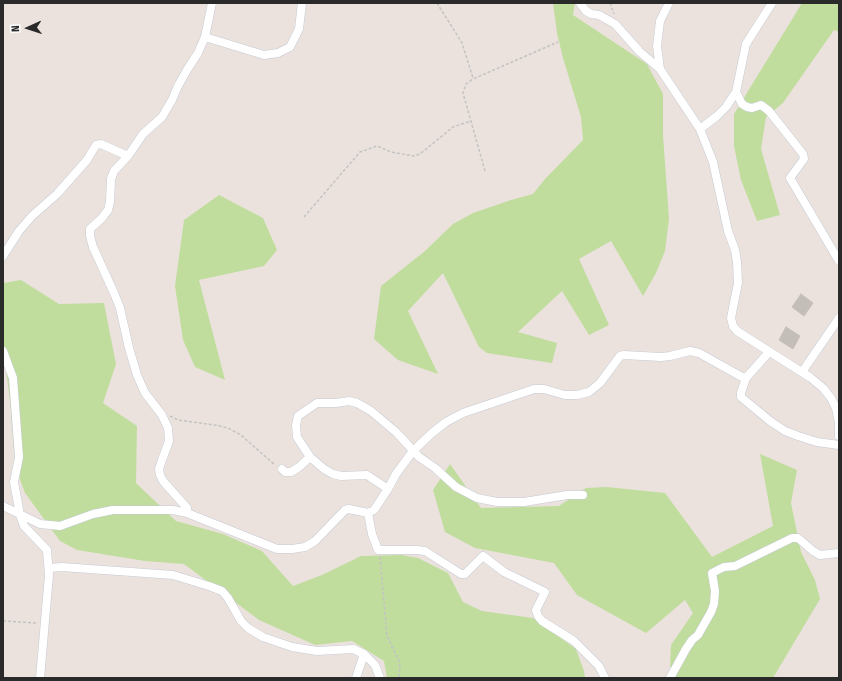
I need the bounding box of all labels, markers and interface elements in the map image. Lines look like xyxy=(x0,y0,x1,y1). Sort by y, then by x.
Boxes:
north arrow xyxy=(8,8,48,48)
text: N xyxy=(9,25,22,32)

